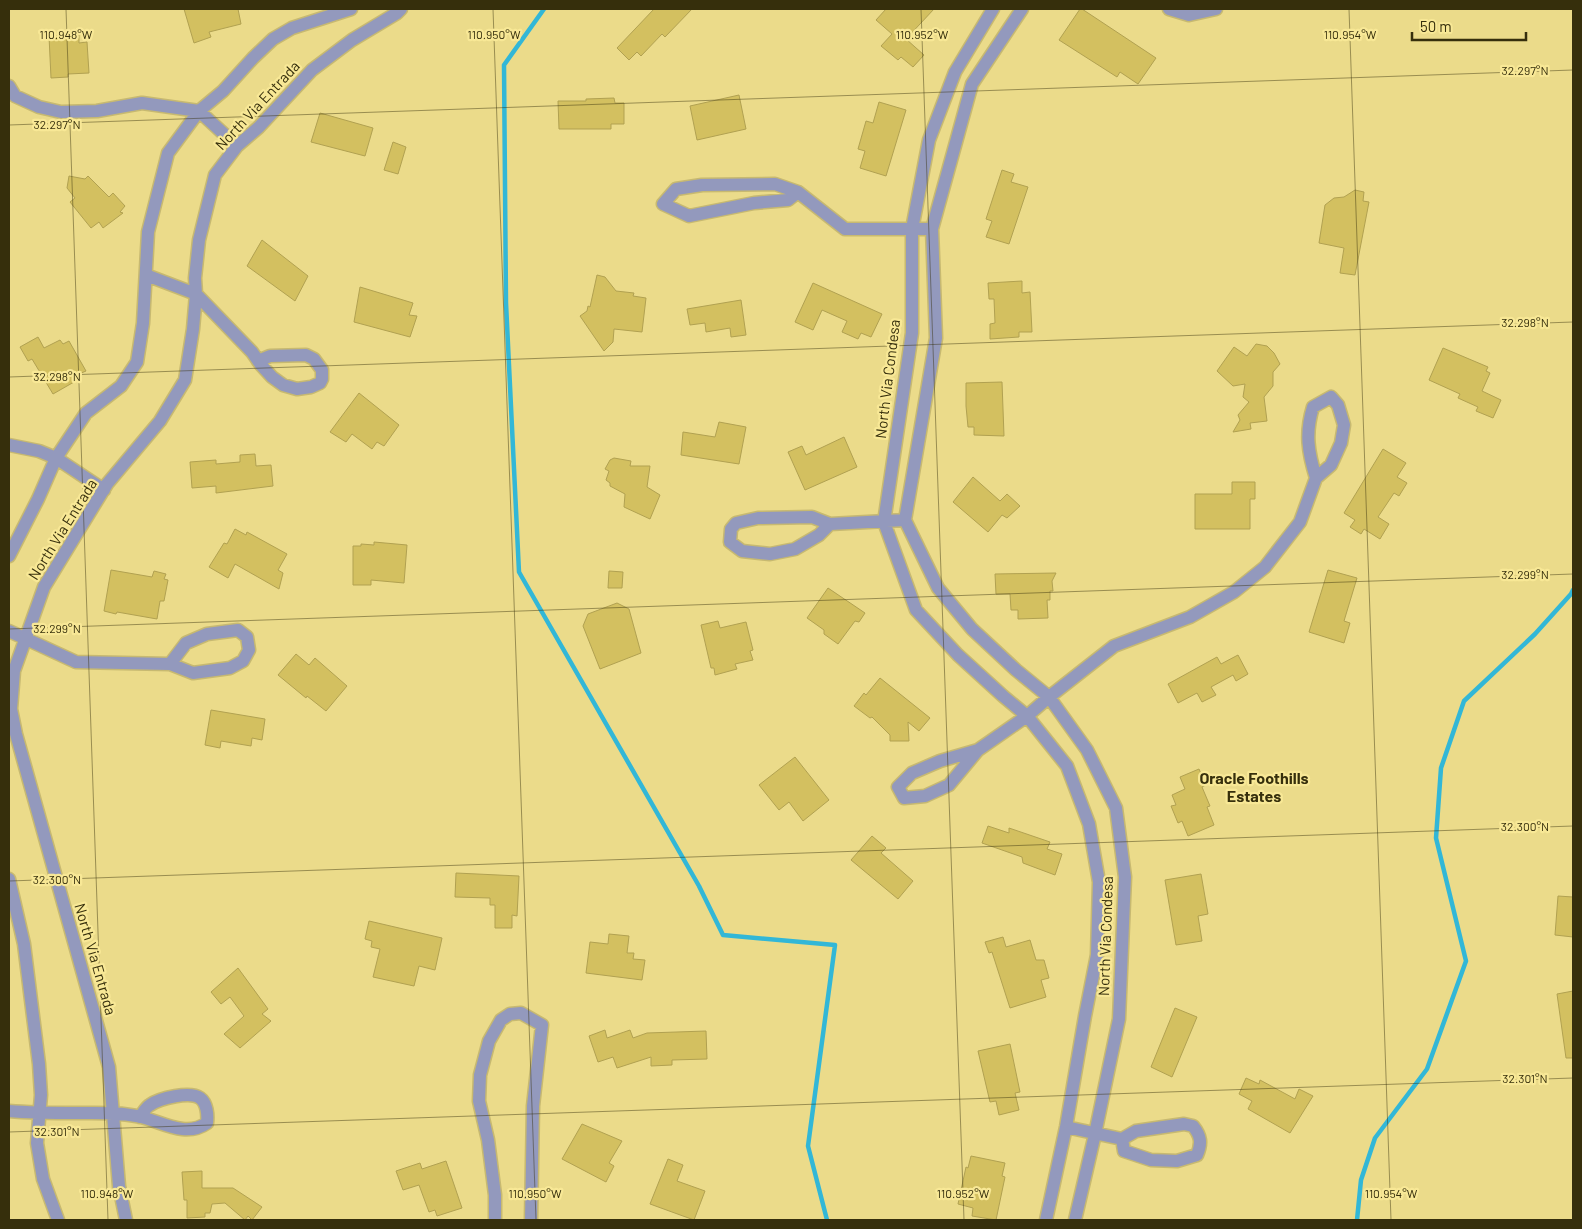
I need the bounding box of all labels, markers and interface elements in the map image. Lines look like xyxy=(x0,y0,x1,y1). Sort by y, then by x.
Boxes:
scale bar xyxy=(1412,10,1526,42)
text: 50 m xyxy=(1420,17,1452,35)
text: 110.948°W xyxy=(40,27,93,41)
text: 110.950°W xyxy=(468,27,521,41)
text: 110.952°W xyxy=(896,27,949,41)
text: 110.954°W xyxy=(1324,27,1377,41)
street label: North Via Entrada xyxy=(211,57,303,153)
text: 32.297°N xyxy=(1502,63,1549,77)
text: 32.297°N xyxy=(34,117,81,131)
text: 32.298°N xyxy=(1501,315,1549,329)
street label: North Via Condesa xyxy=(871,318,903,440)
text: 32.298°N xyxy=(33,369,81,383)
street label: North Via Entrada xyxy=(24,475,100,583)
text: 32.299°N xyxy=(1501,567,1549,581)
text: 32.299°N xyxy=(33,621,81,635)
district label: Oracle Foothills Estates xyxy=(1199,768,1309,805)
text: 32.300°N xyxy=(1501,819,1549,833)
text: 32.300°N xyxy=(33,872,81,886)
street label: North Via Condesa xyxy=(1094,876,1116,996)
street label: North Via Entrada xyxy=(71,901,121,1017)
text: 32.301°N xyxy=(1502,1071,1548,1085)
text: 32.301°N xyxy=(34,1124,80,1138)
text: 110.948°W xyxy=(81,1186,134,1200)
text: 110.950°W xyxy=(509,1186,562,1200)
text: 110.952°W xyxy=(937,1186,990,1200)
text: 110.954°W xyxy=(1365,1186,1418,1200)

